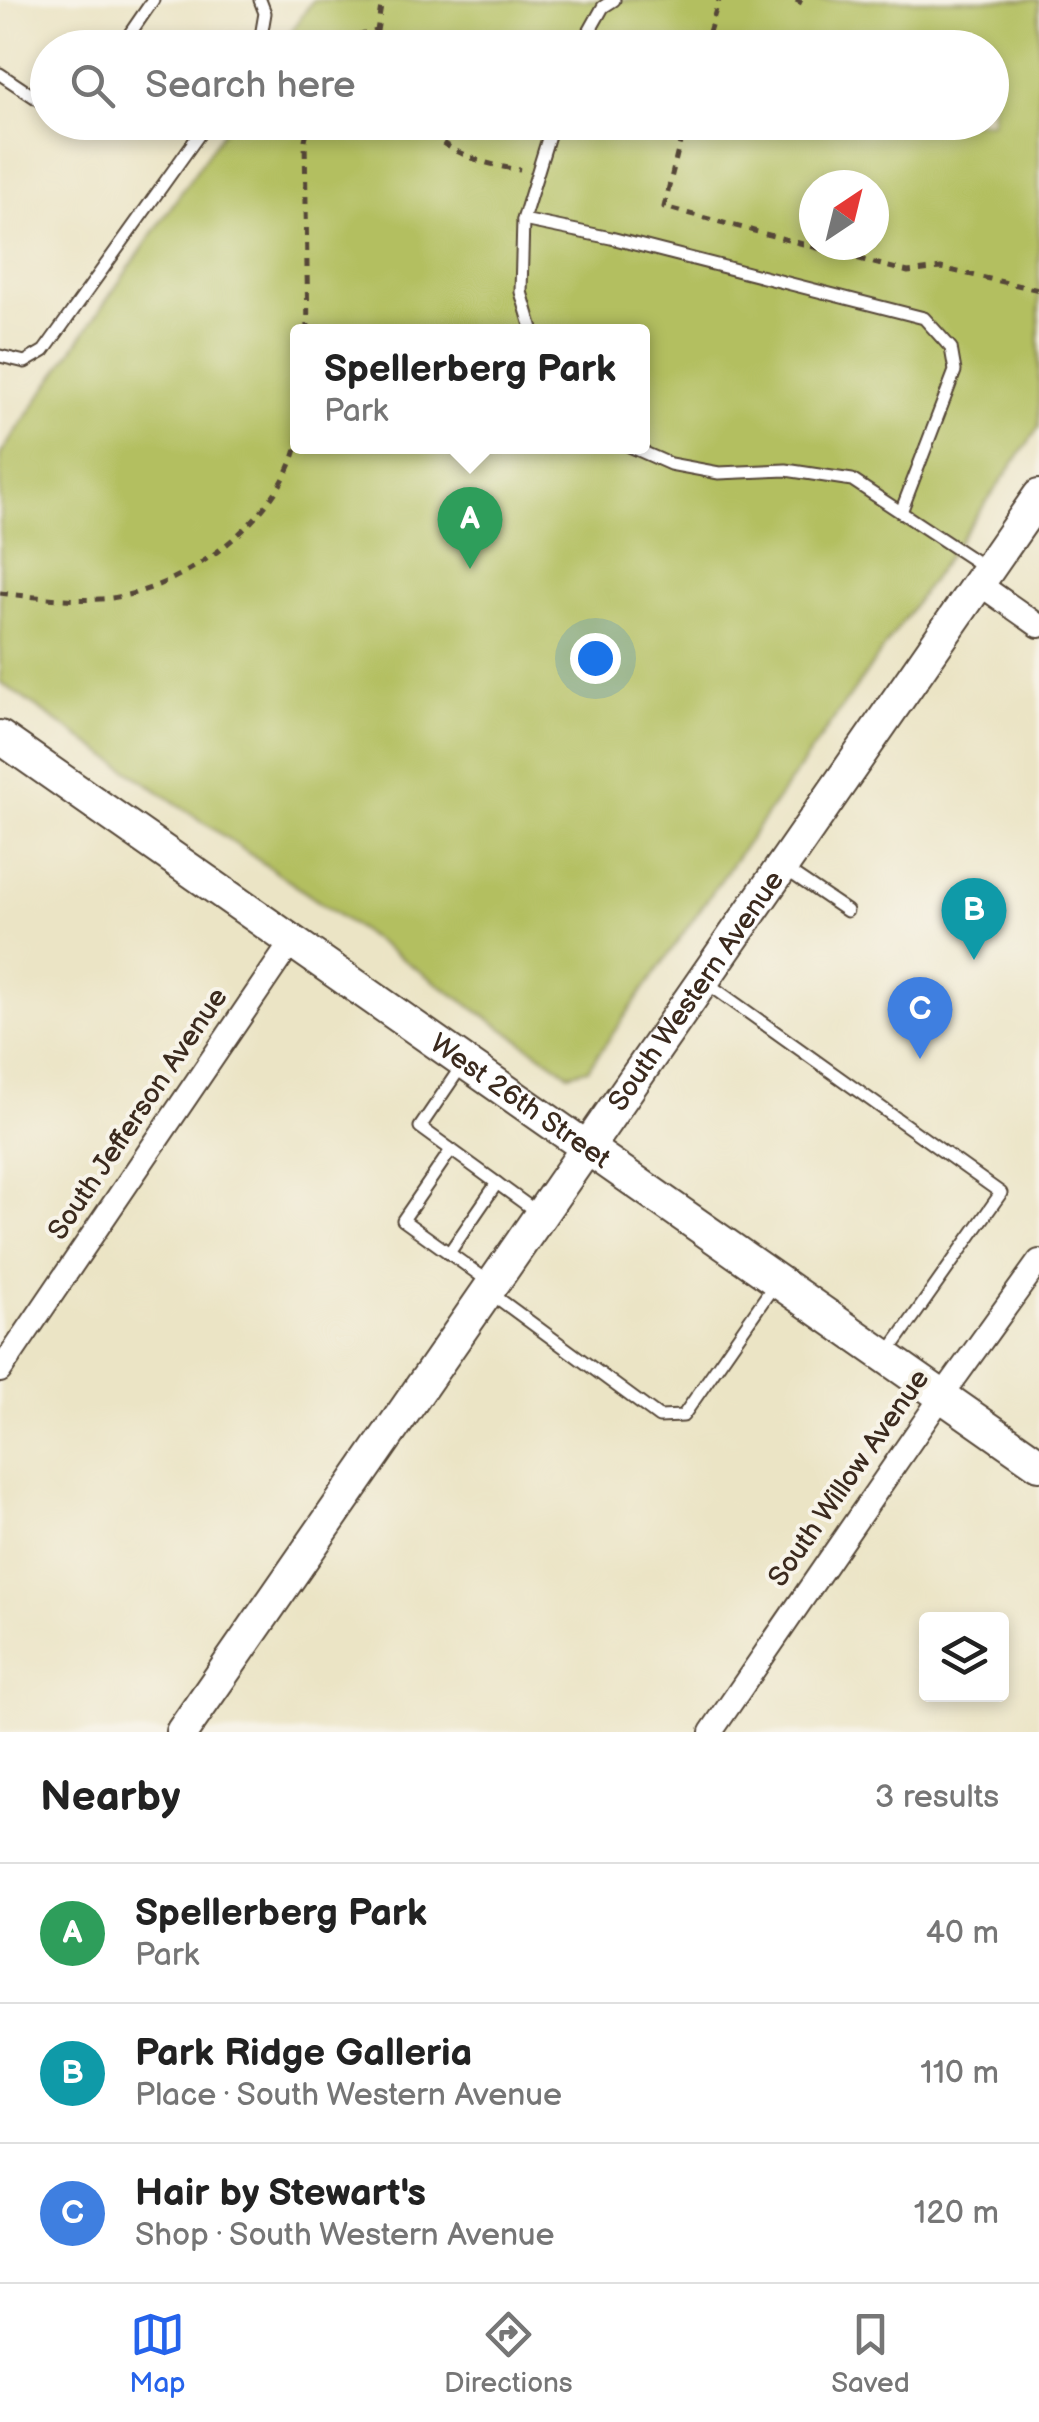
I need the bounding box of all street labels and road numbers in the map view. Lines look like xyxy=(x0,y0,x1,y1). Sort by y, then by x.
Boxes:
street label: South Western Avenue xyxy=(601,864,791,1117)
street label: South Jefferson Avenue xyxy=(41,982,235,1246)
street label: West 26th Street xyxy=(424,1027,617,1176)
street label: South Willow Avenue xyxy=(762,1363,936,1593)

